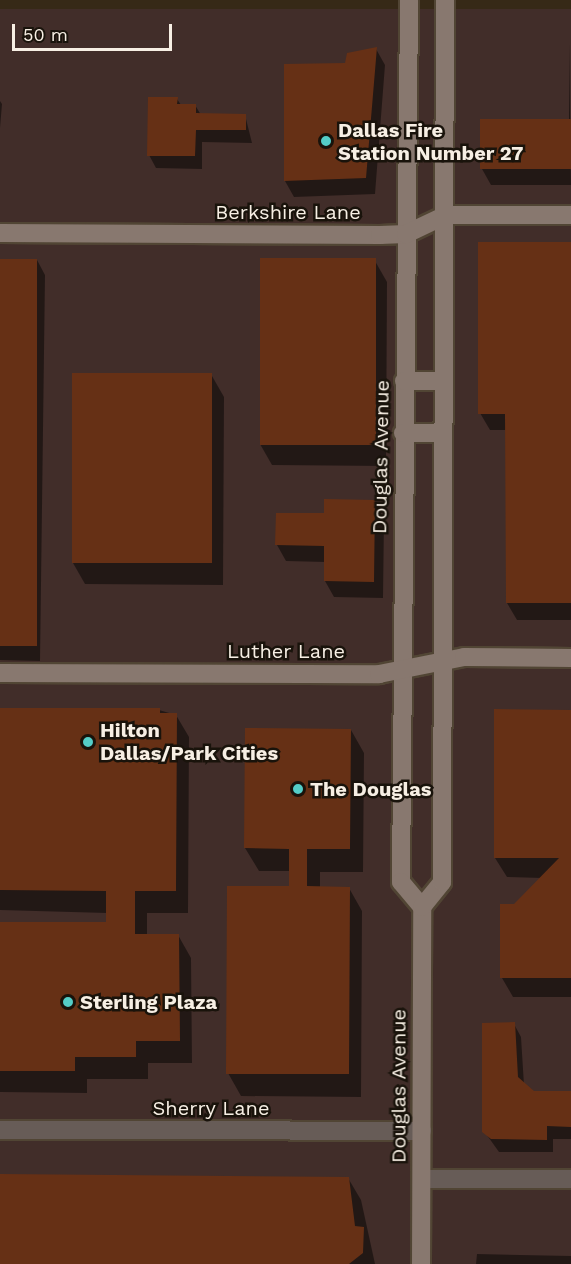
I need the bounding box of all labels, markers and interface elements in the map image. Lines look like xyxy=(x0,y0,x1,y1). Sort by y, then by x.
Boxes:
scale bar xyxy=(15,12,176,50)
text: 50 m xyxy=(23,24,68,45)
place label: Dallas Fire Station Number 27 xyxy=(338,118,524,165)
marker: Dallas Fire Station Number 27 xyxy=(319,134,333,148)
street label: Berkshire Lane xyxy=(215,200,361,224)
street label: Douglas Avenue xyxy=(368,379,394,535)
street label: Luther Lane xyxy=(227,639,345,663)
place label: Hilton Dallas/Park Cities xyxy=(100,718,278,765)
marker: Hilton Dallas/Park Cities xyxy=(81,735,95,749)
place label: The Douglas xyxy=(310,777,431,801)
marker: The Douglas xyxy=(291,782,305,796)
place label: Sterling Plaza xyxy=(80,990,217,1014)
marker: Sterling Plaza xyxy=(61,995,75,1009)
street label: Douglas Avenue xyxy=(387,1009,411,1163)
street label: Sherry Lane xyxy=(152,1096,270,1120)

